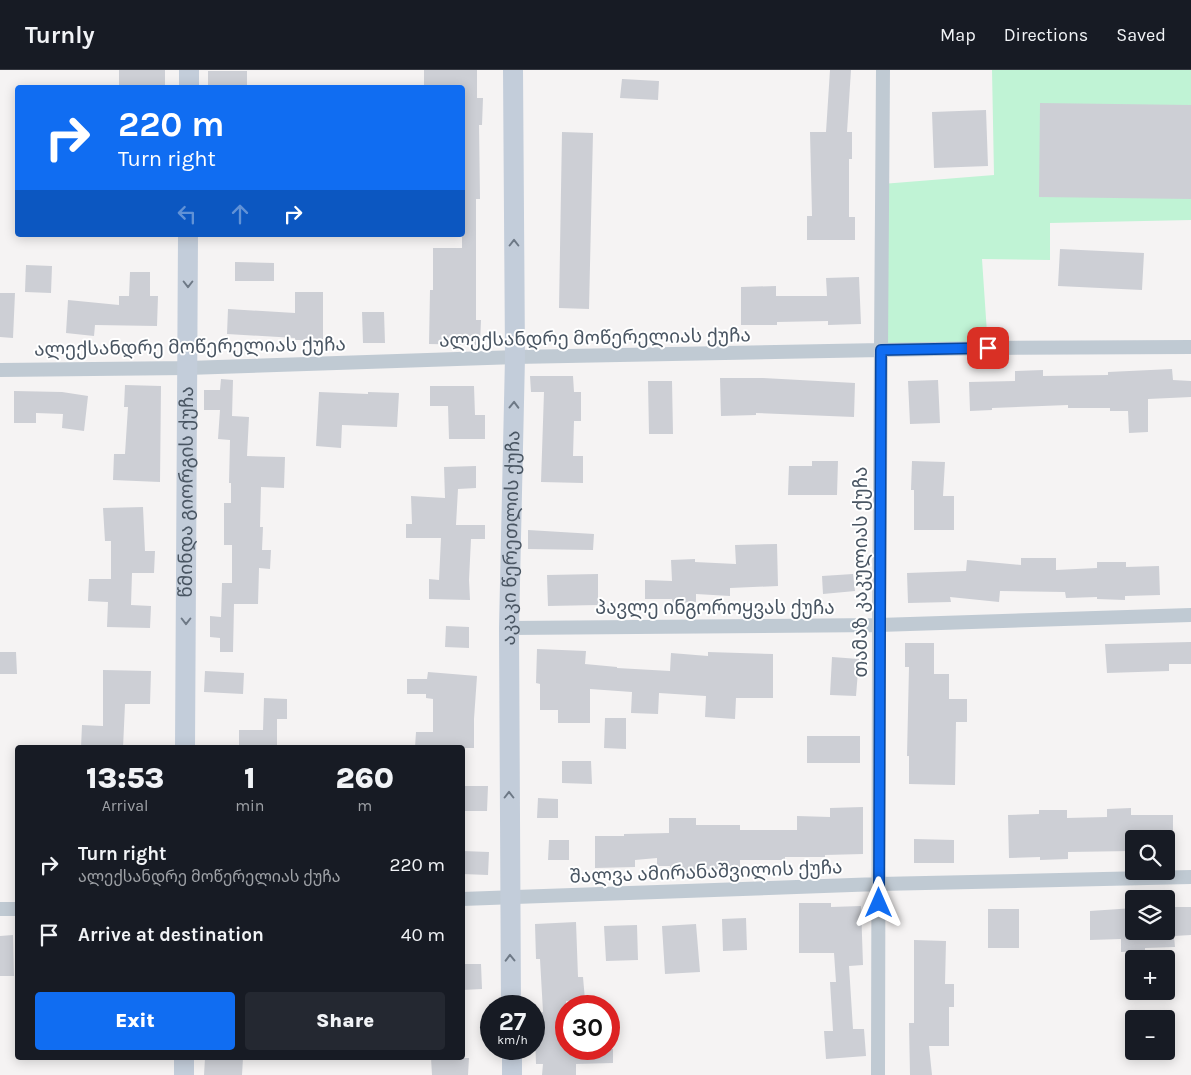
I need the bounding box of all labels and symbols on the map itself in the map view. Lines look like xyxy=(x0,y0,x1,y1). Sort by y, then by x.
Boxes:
one-way arrow xyxy=(509,238,519,246)
one-way arrow xyxy=(183,280,193,288)
street label: ალექსანდრე მოწერელიას ქუჩა xyxy=(439,324,751,353)
pin xyxy=(967,327,1009,369)
street label: ალექსანდრე მოწერელიას ქუჩა xyxy=(34,333,346,362)
street label: წმინდა გიორგის ქუჩა xyxy=(175,386,198,598)
one-way arrow xyxy=(509,401,519,408)
street label: აკაკი წერეთლის ქუჩა xyxy=(498,430,524,646)
street label: თამაზ კაკულიას ქუჩა xyxy=(850,467,873,677)
street label: პავლე ინგოროყვას ქუჩა xyxy=(595,597,835,620)
one-way arrow xyxy=(181,618,191,625)
one-way arrow xyxy=(504,791,514,798)
street label: შალვა ამირანაშვილის ქუჩა xyxy=(569,856,843,889)
position arrow xyxy=(852,876,904,928)
one-way arrow xyxy=(505,953,516,961)
speed limit sign: 30 xyxy=(555,995,620,1060)

